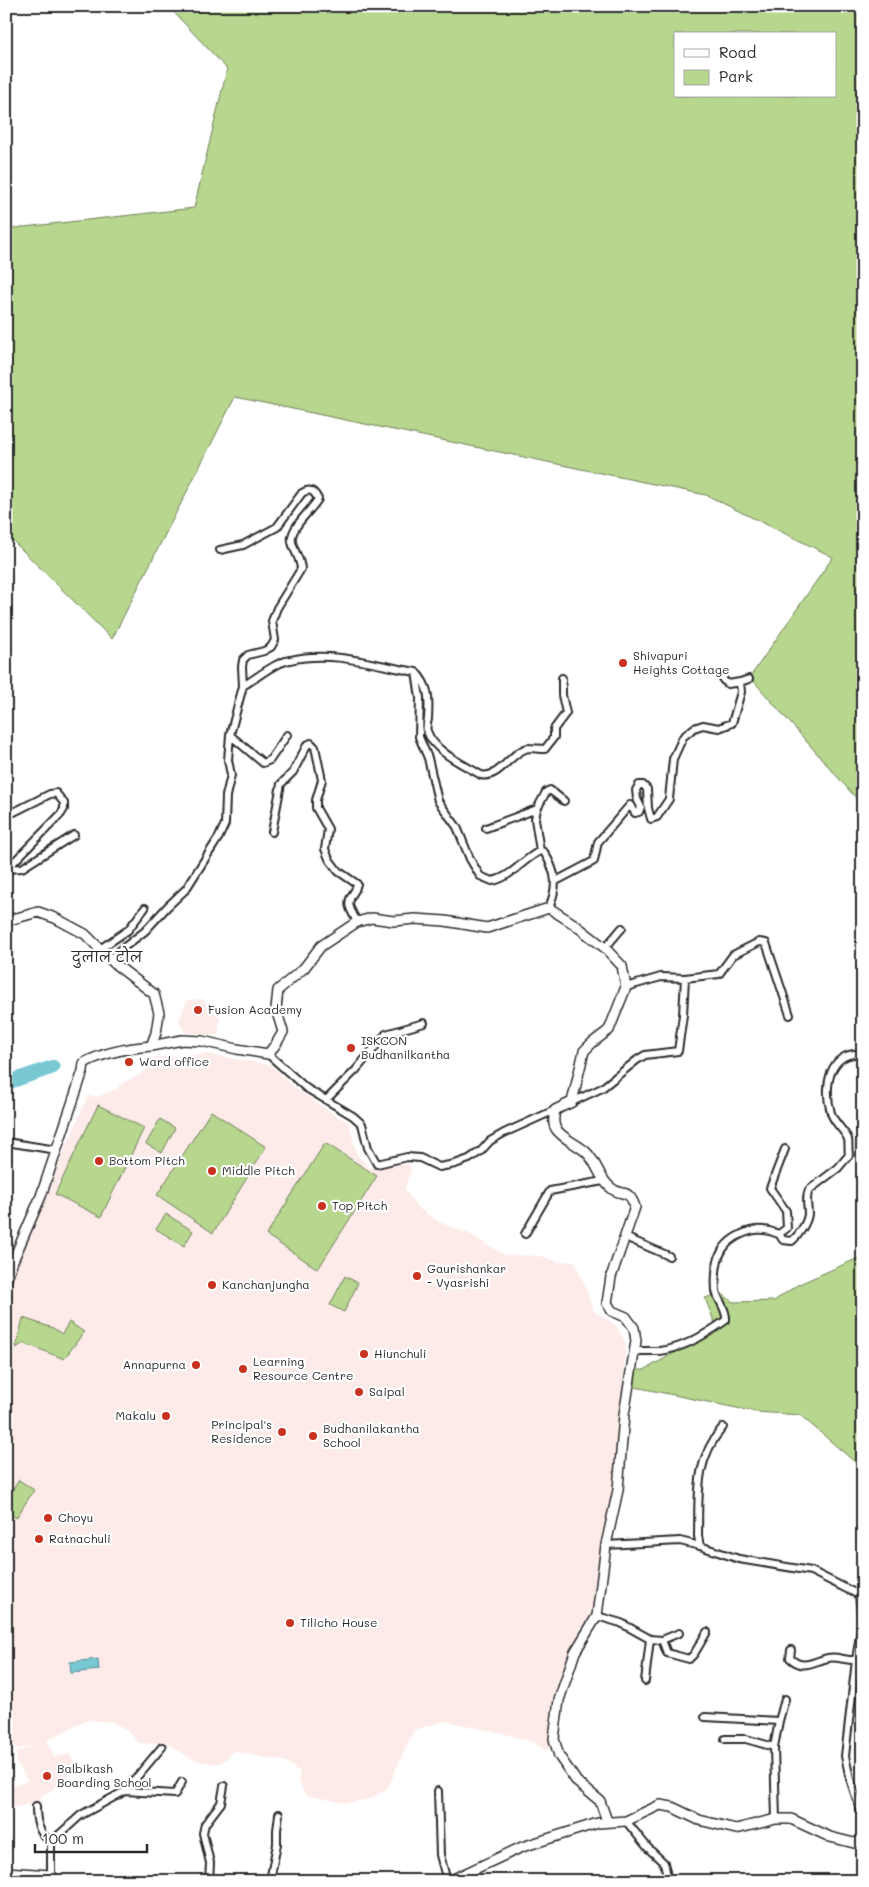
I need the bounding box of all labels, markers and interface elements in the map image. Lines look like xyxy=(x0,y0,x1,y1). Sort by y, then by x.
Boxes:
legend xyxy=(674,32,836,98)
text: Road xyxy=(719,42,756,62)
text: Park xyxy=(719,66,753,86)
place label: Shivapuri Heights Cottage xyxy=(633,647,729,677)
marker: Shivapuri Heights Cottage xyxy=(617,657,629,669)
district label: दुलाल टोल xyxy=(71,946,143,968)
place label: Fusion Academy xyxy=(208,1001,302,1017)
marker: Fusion Academy xyxy=(192,1004,204,1016)
place label: ISKCON Budhanilkantha xyxy=(361,1032,450,1062)
marker: ISKCON Budhanilkantha xyxy=(345,1042,357,1054)
place label: Ward office xyxy=(139,1053,209,1069)
marker: Ward office xyxy=(123,1056,135,1068)
place label: Bottom Pitch xyxy=(109,1152,185,1168)
marker: Bottom Pitch xyxy=(93,1155,105,1167)
place label: Middle Pitch xyxy=(222,1162,295,1178)
marker: Middle Pitch xyxy=(206,1165,218,1177)
place label: Top Pitch xyxy=(332,1197,387,1213)
marker: Top Pitch xyxy=(316,1200,328,1212)
place label: Gaurishankar - Vyasrishi xyxy=(427,1260,506,1290)
marker: Gaurishankar - Vyasrishi xyxy=(411,1270,423,1282)
place label: Kanchanjungha xyxy=(222,1276,310,1292)
marker: Kanchanjungha xyxy=(206,1279,218,1291)
place label: Hiunchuli xyxy=(374,1345,427,1361)
marker: Hiunchuli xyxy=(358,1348,370,1360)
place label: Learning Resource Centre xyxy=(253,1353,353,1383)
place label: Annapurna xyxy=(123,1356,186,1372)
marker: Annapurna xyxy=(190,1359,202,1371)
marker: Learning Resource Centre xyxy=(237,1363,249,1375)
place label: Saipal xyxy=(369,1383,405,1399)
marker: Saipal xyxy=(353,1386,365,1398)
place label: Makalu xyxy=(116,1407,156,1423)
marker: Makalu xyxy=(160,1410,172,1422)
place label: Principal's Residence xyxy=(211,1416,272,1446)
place label: Budhanilakantha School xyxy=(323,1420,420,1450)
marker: Principal's Residence xyxy=(276,1426,288,1438)
marker: Budhanilakantha School xyxy=(307,1430,319,1442)
place label: Choyu xyxy=(58,1509,93,1525)
marker: Choyu xyxy=(42,1512,54,1524)
place label: Ratnachuli xyxy=(49,1530,111,1546)
marker: Ratnachuli xyxy=(33,1533,45,1545)
place label: Tilicho House xyxy=(300,1614,377,1630)
marker: Tilicho House xyxy=(284,1617,296,1629)
place label: Balbikash Boarding School xyxy=(57,1760,152,1790)
marker: Balbikash Boarding School xyxy=(41,1770,53,1782)
scale bar xyxy=(35,1822,148,1854)
text: 100 m xyxy=(42,1828,84,1848)

